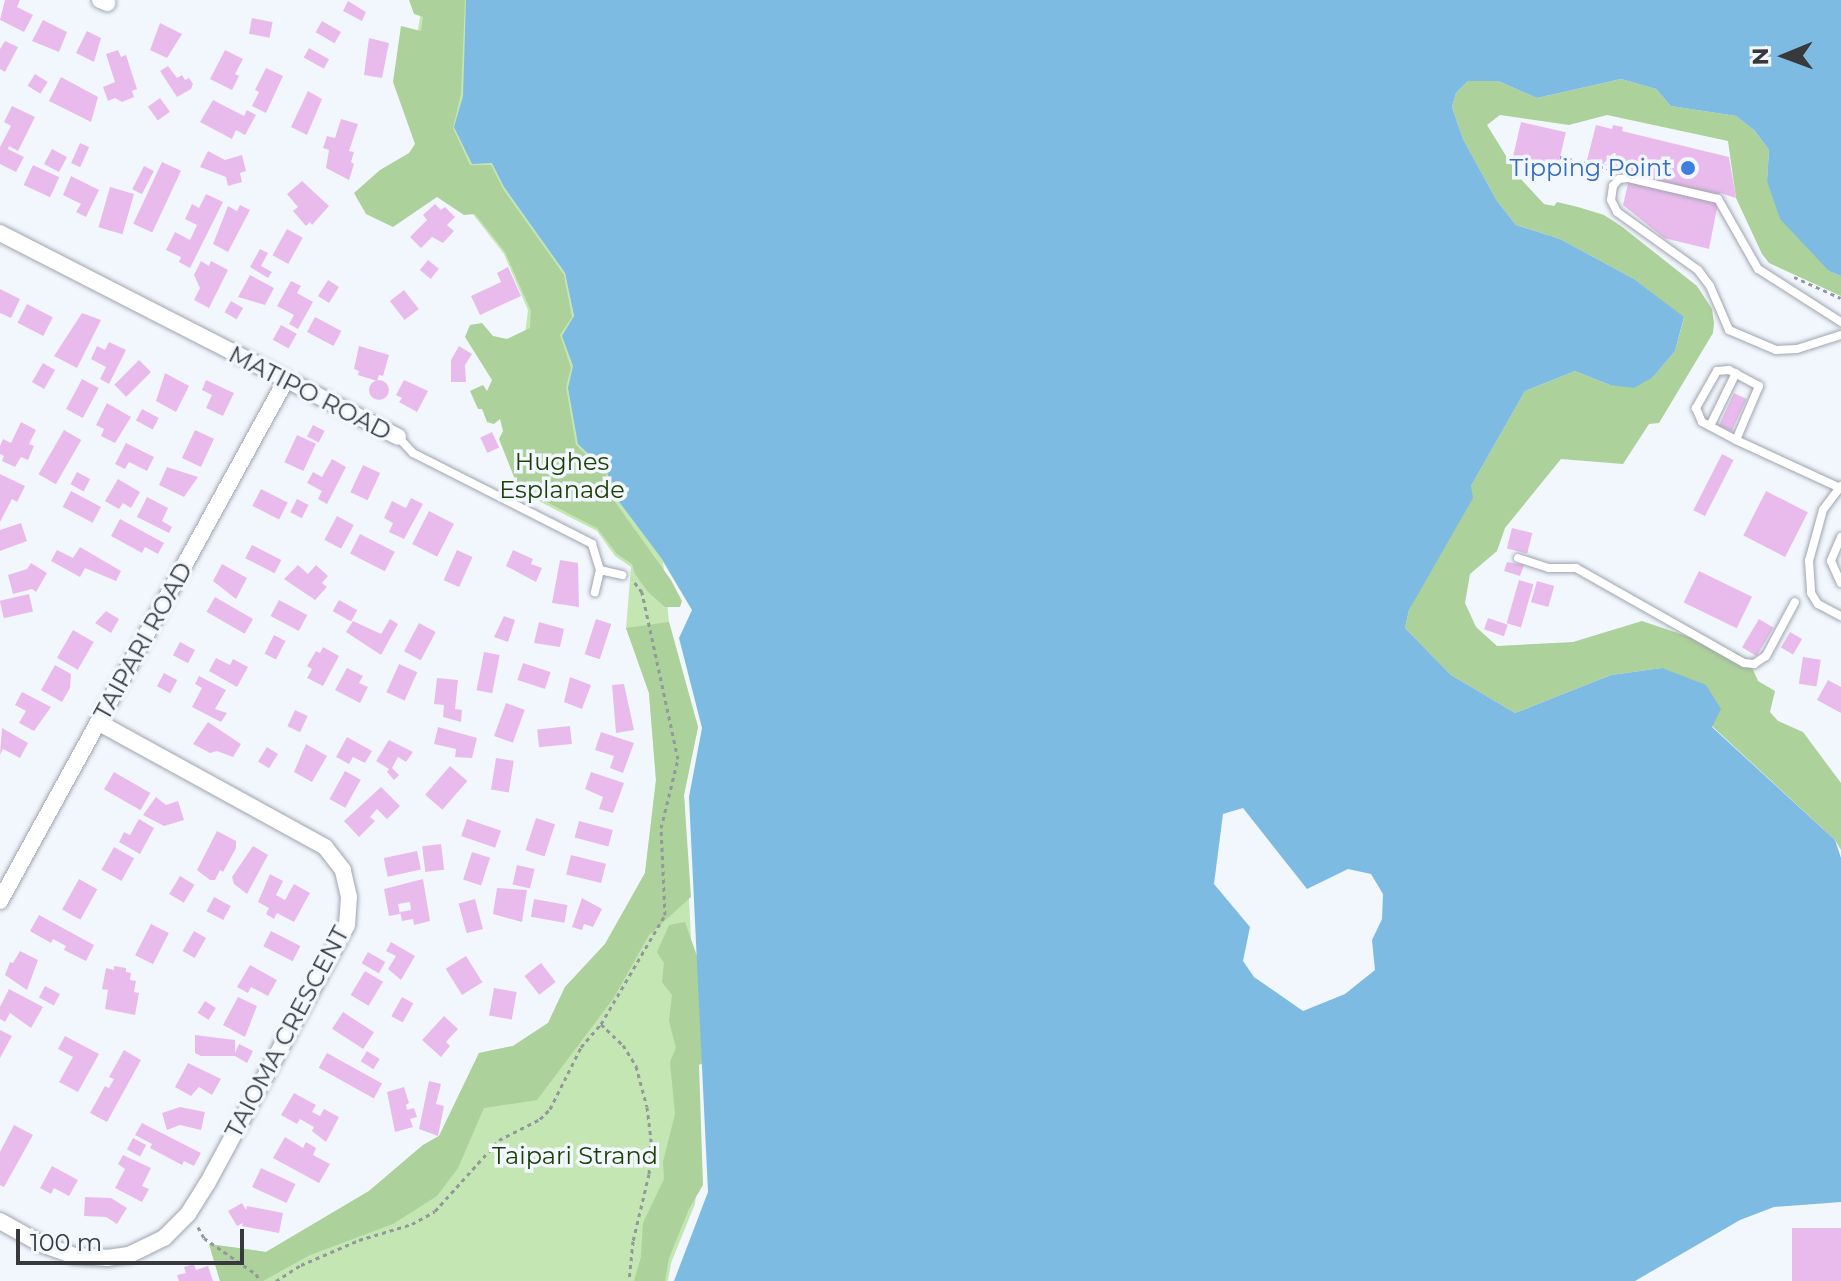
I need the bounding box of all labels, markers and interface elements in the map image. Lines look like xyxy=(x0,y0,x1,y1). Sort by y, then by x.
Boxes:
north arrow xyxy=(1745,16,1825,96)
text: N xyxy=(1747,47,1774,66)
place label: Tipping Point xyxy=(1509,154,1672,182)
marker: Tipping Point xyxy=(1679,159,1697,177)
street label: MATIPO ROAD xyxy=(224,340,396,446)
park label: Hughes Esplanade xyxy=(499,448,625,504)
street label: TAIPARI ROAD xyxy=(88,557,198,725)
street label: TAIOMA CRESCENT xyxy=(219,921,355,1143)
park label: Taipari Strand xyxy=(492,1142,658,1170)
scale bar xyxy=(20,1213,248,1263)
text: 100 m xyxy=(30,1228,102,1257)

